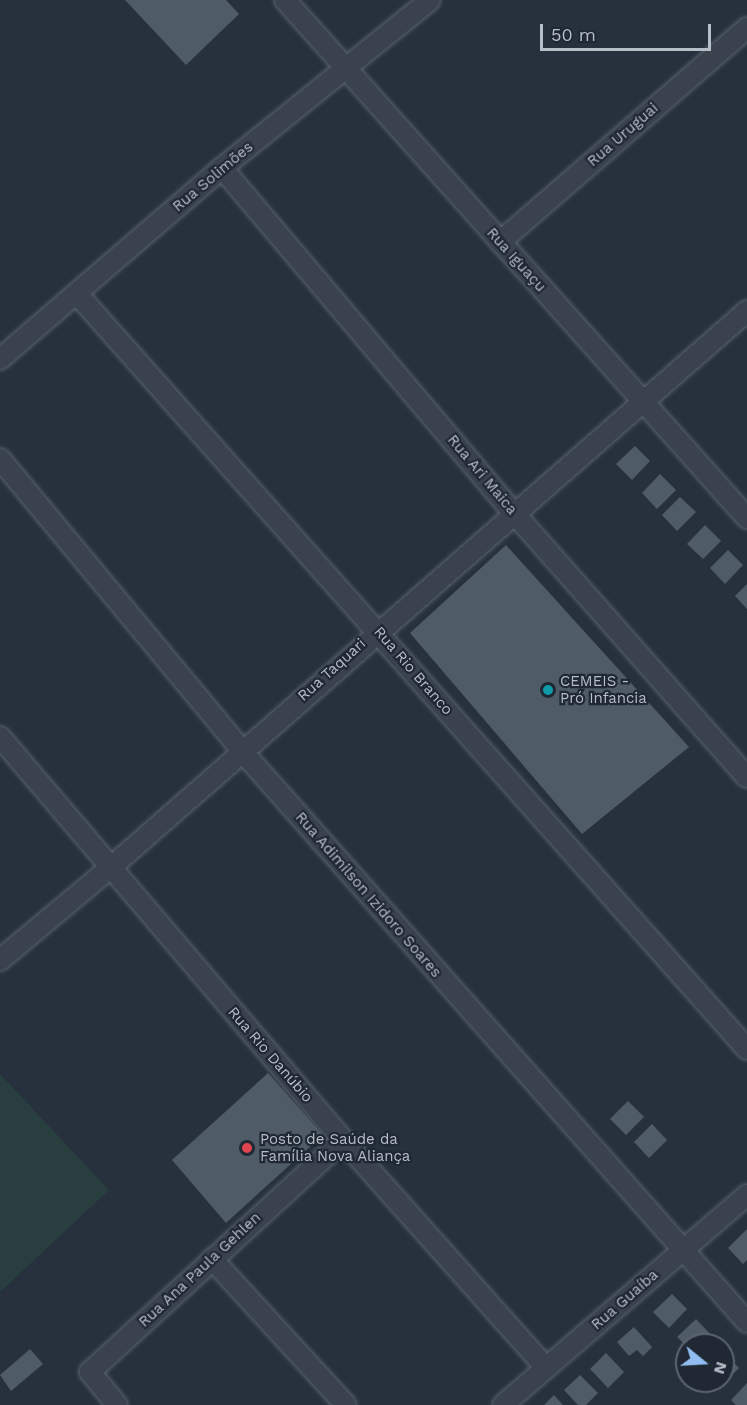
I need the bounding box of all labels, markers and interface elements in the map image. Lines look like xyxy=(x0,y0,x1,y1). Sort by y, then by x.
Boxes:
scale bar xyxy=(543,12,714,50)
text: 50 m xyxy=(551,24,596,45)
street label: Rua Uruguai xyxy=(584,99,662,171)
street label: Rua Solimões xyxy=(169,138,257,216)
street label: Rua Iguaçu xyxy=(482,224,550,296)
street label: Rua Ari Maica xyxy=(443,431,521,519)
street label: Rua Rio Branco xyxy=(370,623,456,719)
street label: Rua Taquari xyxy=(294,635,370,705)
place label: CEMEIS - Pró Infancia xyxy=(560,672,647,707)
marker: CEMEIS - Pró Infancia xyxy=(541,683,555,697)
street label: Rua Adimilson Izidoro Soares xyxy=(291,808,445,982)
street label: Rua Rio Danúbio xyxy=(224,1003,316,1107)
place label: Posto de Saúde da Família Nova Aliança xyxy=(260,1130,412,1165)
marker: Posto de Saúde da Família Nova Aliança xyxy=(238,1139,256,1157)
street label: Rua Ana Paula Gehlen xyxy=(135,1208,265,1332)
street label: Rua Guaíba xyxy=(588,1266,662,1334)
north arrow xyxy=(675,1333,735,1393)
text: N xyxy=(710,1360,732,1377)

